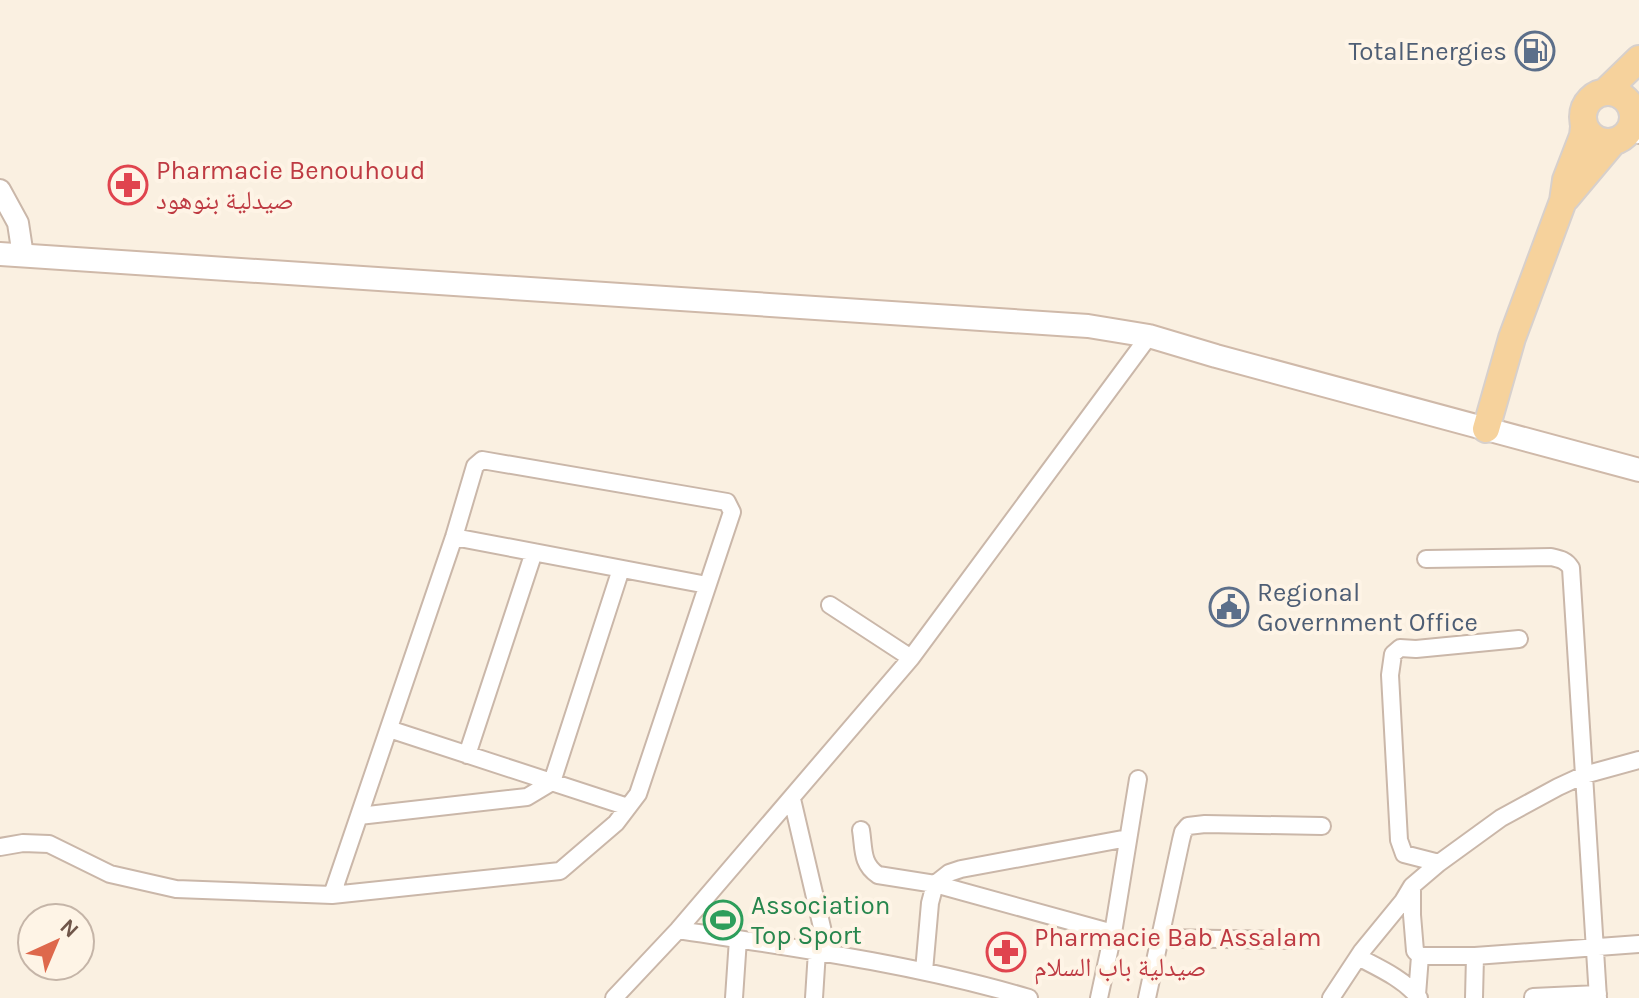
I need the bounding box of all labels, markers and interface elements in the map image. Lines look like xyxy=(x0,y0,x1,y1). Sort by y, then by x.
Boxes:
fuel station icon: TotalEnergies xyxy=(1514,30,1556,72)
place label: TotalEnergies xyxy=(1348,36,1507,67)
place label: Pharmacie Benouhoud صيدلية بنوهود xyxy=(156,155,425,216)
pharmacy icon: Pharmacie Benouhoud صيدلية بنوهود xyxy=(107,164,149,206)
place label: Regional Government Office xyxy=(1257,577,1478,638)
public building icon: Regional Government Office xyxy=(1208,586,1250,628)
place label: Association Top Sport xyxy=(751,890,890,951)
sports icon: Association Top Sport xyxy=(702,899,744,941)
north arrow xyxy=(16,902,96,982)
text: N xyxy=(54,913,84,943)
place label: Pharmacie Bab Assalam صيدلية باب السلام xyxy=(1034,922,1322,985)
pharmacy icon: Pharmacie Bab Assalam صيدلية باب السلام xyxy=(985,931,1027,973)

